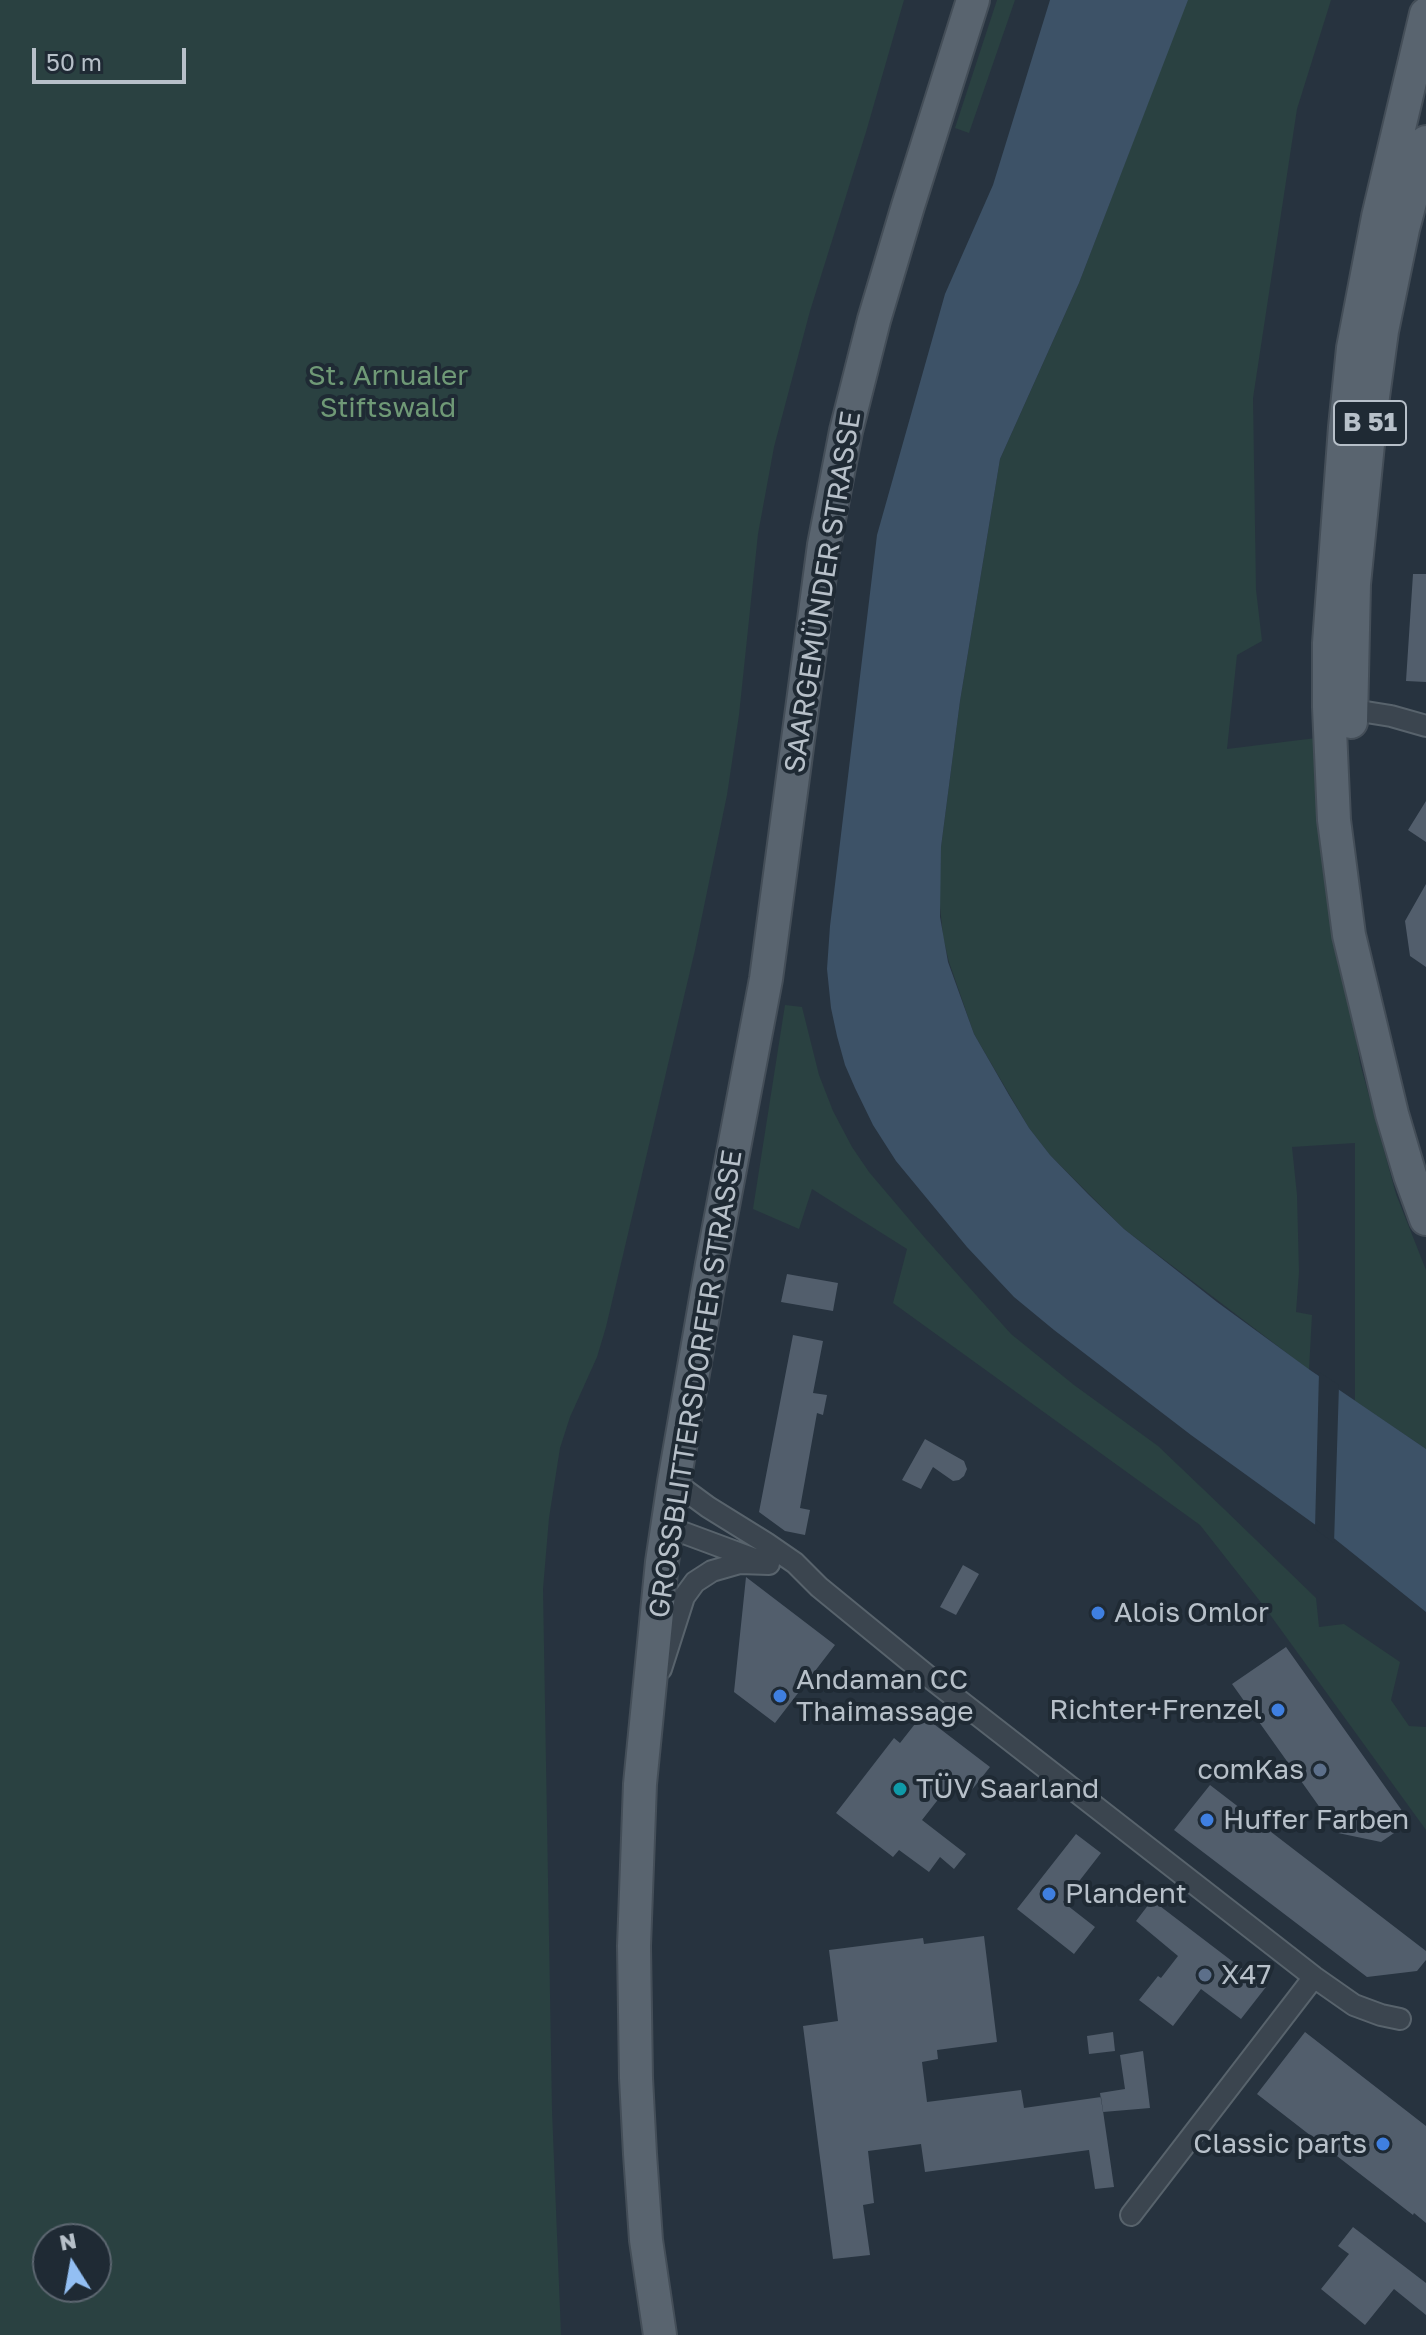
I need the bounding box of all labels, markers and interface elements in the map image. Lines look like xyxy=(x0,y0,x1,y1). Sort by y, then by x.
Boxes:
scale bar xyxy=(36,32,190,82)
text: 50 m xyxy=(46,47,102,76)
park label: St. Arnualer Stiftswald xyxy=(308,359,468,425)
road number: B 51 xyxy=(1334,401,1406,445)
street label: SAARGEMÜNDER STRASSE xyxy=(778,409,868,775)
street label: GROSSBLITTERSDORFER STRASSE xyxy=(642,1148,750,1620)
place label: Alois Omlor xyxy=(1114,1596,1269,1630)
marker: Alois Omlor xyxy=(1089,1604,1107,1622)
place label: Andaman CC Thaimassage xyxy=(796,1663,973,1729)
marker: Andaman CC Thaimassage xyxy=(771,1687,789,1705)
place label: Richter+Frenzel xyxy=(1049,1693,1262,1727)
marker: Richter+Frenzel xyxy=(1269,1701,1287,1719)
place label: comKas xyxy=(1197,1753,1304,1787)
marker: comKas xyxy=(1311,1761,1329,1779)
place label: TÜV Saarland xyxy=(916,1772,1099,1806)
marker: TÜV Saarland xyxy=(891,1780,909,1798)
place label: Huffer Farben xyxy=(1223,1803,1409,1837)
marker: Huffer Farben xyxy=(1198,1811,1216,1829)
place label: Plandent xyxy=(1065,1877,1187,1911)
marker: Plandent xyxy=(1040,1885,1058,1903)
place label: X47 xyxy=(1221,1958,1271,1992)
marker: X47 xyxy=(1196,1966,1214,1984)
place label: Classic parts xyxy=(1193,2127,1367,2161)
marker: Classic parts xyxy=(1374,2135,1392,2153)
north arrow xyxy=(32,2223,112,2303)
text: N xyxy=(57,2226,78,2256)

